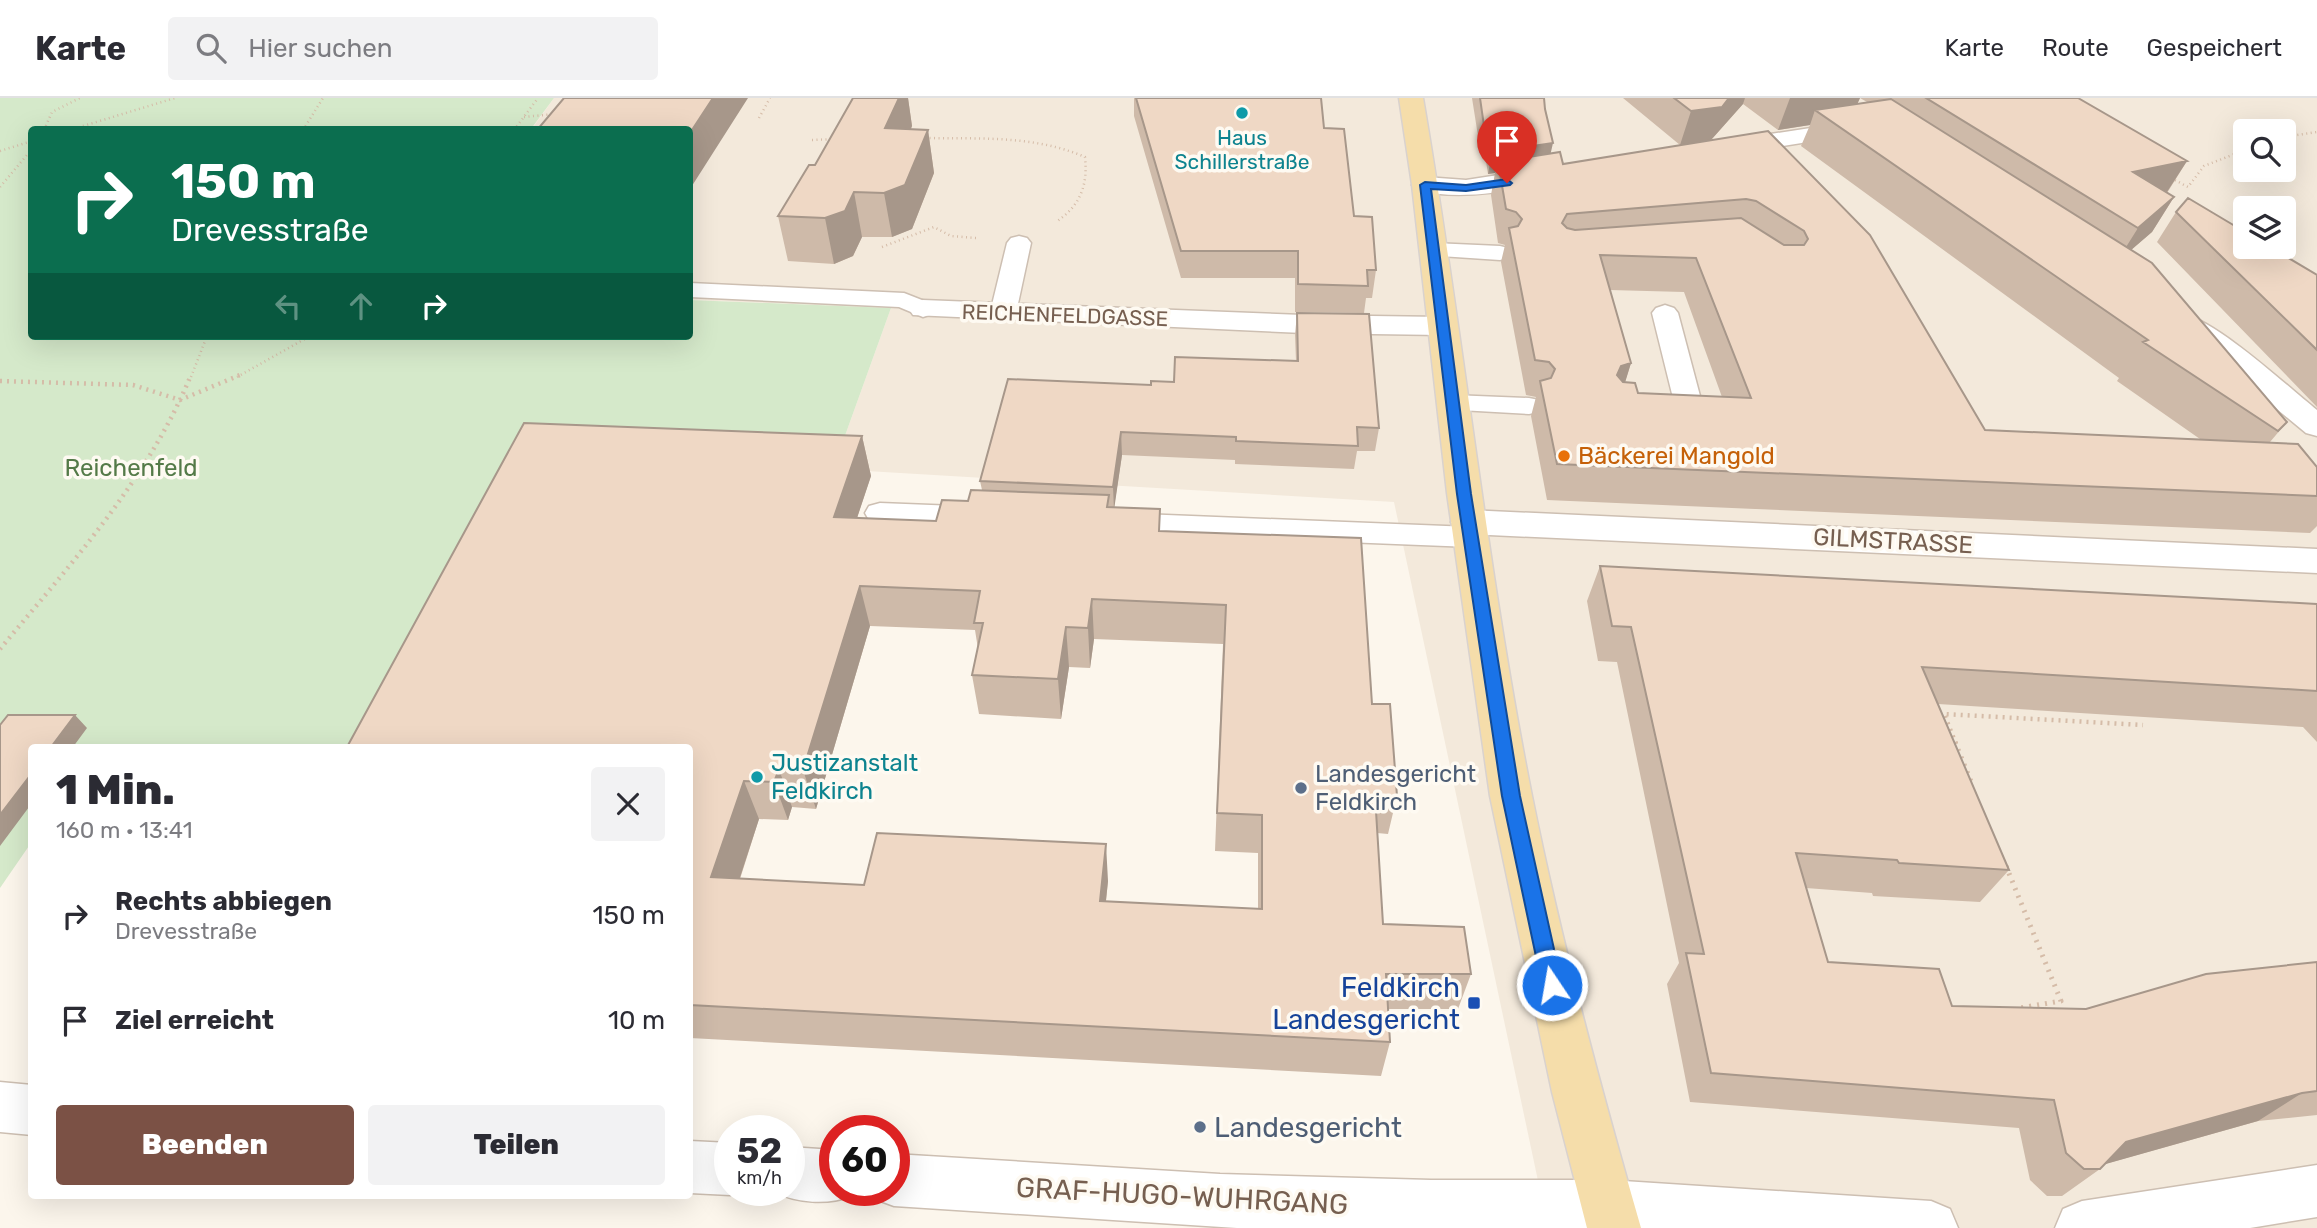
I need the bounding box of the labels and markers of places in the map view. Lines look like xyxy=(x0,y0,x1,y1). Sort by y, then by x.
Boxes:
marker: Haus Schillerstraße xyxy=(1234,105,1250,121)
pin xyxy=(1477,111,1537,183)
place label: Haus Schillerstraße xyxy=(1175,125,1309,174)
place label: Bäckerei Mangold xyxy=(1578,442,1775,470)
marker: Bäckerei Mangold xyxy=(1556,448,1572,464)
place label: Justizanstalt Feldkirch xyxy=(771,749,918,805)
place label: Landesgericht Feldkirch xyxy=(1315,760,1476,816)
marker: Justizanstalt Feldkirch xyxy=(749,769,765,785)
marker: Landesgericht Feldkirch xyxy=(1293,780,1309,796)
place label: Feldkirch Landesgericht xyxy=(1272,971,1460,1036)
marker: Feldkirch Landesgericht xyxy=(1466,995,1482,1011)
place label: Landesgericht xyxy=(1214,1111,1402,1144)
marker: Landesgericht xyxy=(1192,1119,1208,1135)

